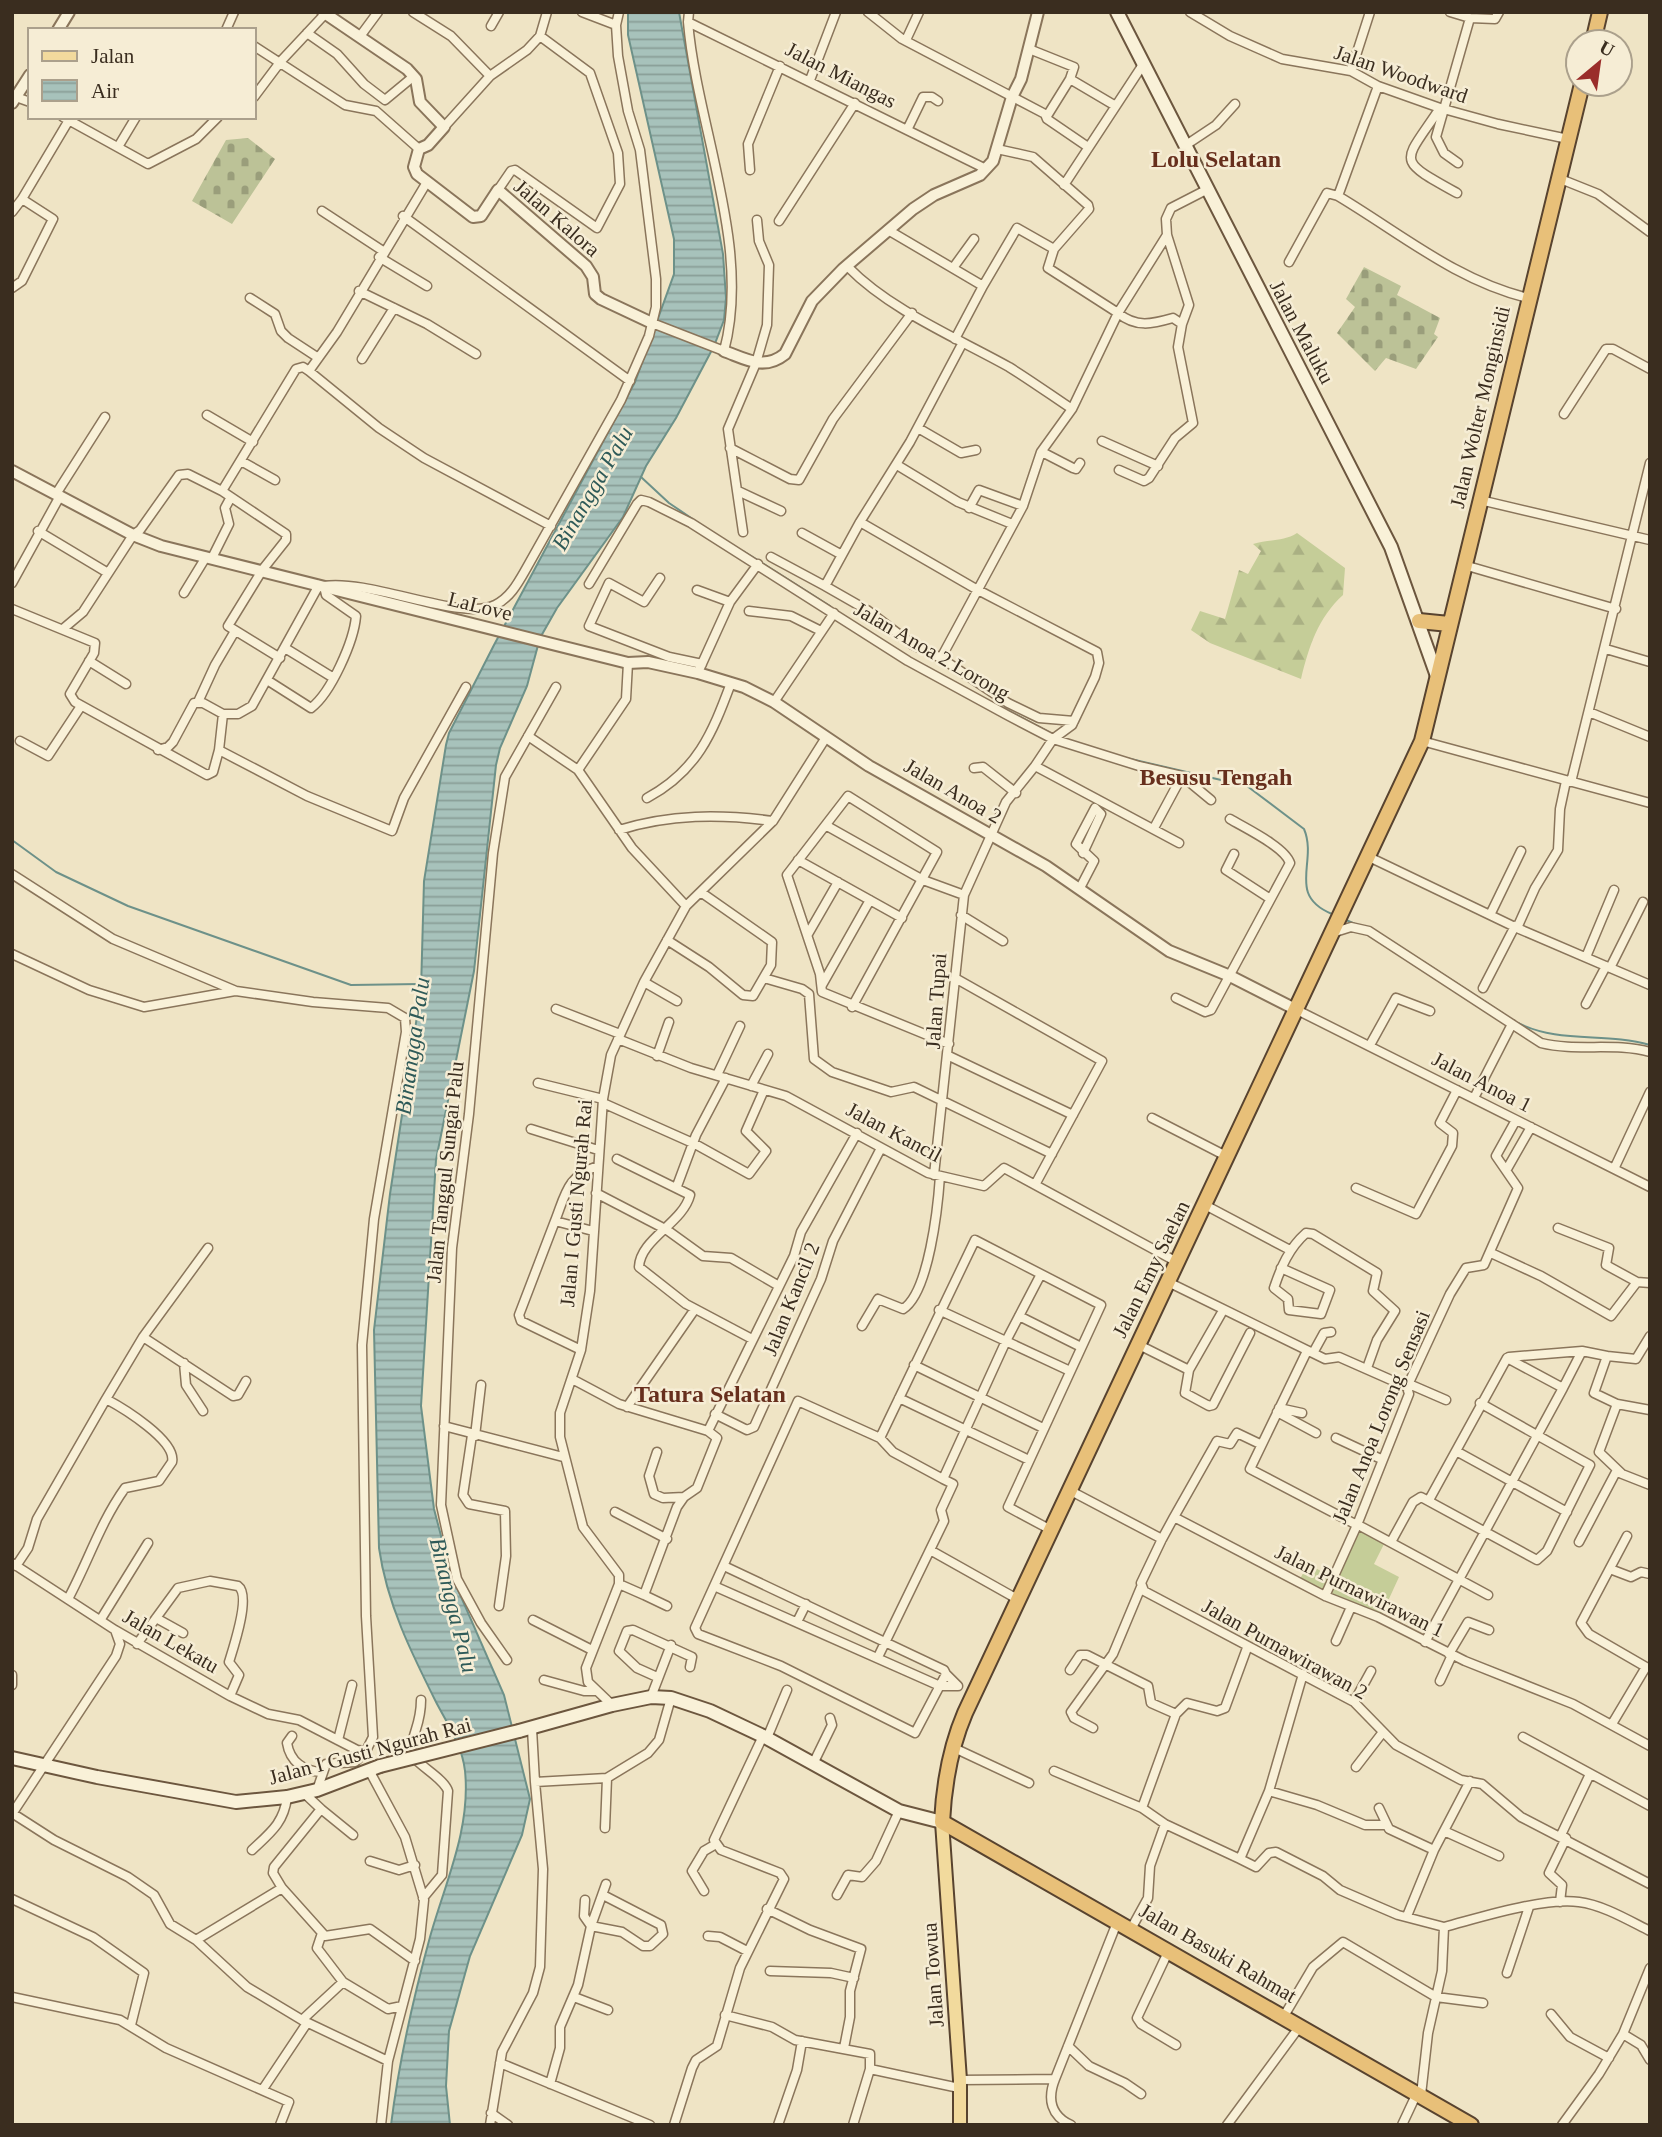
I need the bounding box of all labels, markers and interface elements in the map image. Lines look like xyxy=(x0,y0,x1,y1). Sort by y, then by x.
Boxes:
legend xyxy=(28,28,256,119)
north arrow xyxy=(1564,28,1634,98)
text: U xyxy=(1596,36,1618,61)
street label: Jalan Miangas xyxy=(782,37,900,113)
street label: Jalan Woodward xyxy=(1331,40,1471,108)
text: Jalan xyxy=(91,44,135,68)
text: Air xyxy=(91,79,119,103)
district label: Lolu Selatan xyxy=(1151,146,1281,172)
street label: Jalan Kalora xyxy=(509,174,605,262)
street label: Jalan Maluku xyxy=(1265,276,1340,388)
street label: Jalan Wolter Monginsidi xyxy=(1445,303,1515,510)
water label: Binangga Palu xyxy=(547,422,638,555)
street label: LaLove xyxy=(445,586,515,626)
street label: Jalan Anoa 2 Lorong xyxy=(850,597,1014,706)
street label: Jalan Anoa 2 xyxy=(900,753,1006,829)
district label: Besusu Tengah xyxy=(1140,764,1292,790)
street label: Jalan Tupai xyxy=(921,952,951,1050)
water label: Binangga Palu xyxy=(390,976,435,1116)
street label: Jalan Anoa 1 xyxy=(1428,1047,1536,1117)
street label: Jalan Tanggul Sungai Palu xyxy=(421,1060,469,1284)
street label: Jalan Kancil xyxy=(842,1097,946,1167)
street label: Jalan I Gusti Ngurah Rai xyxy=(555,1098,597,1308)
street label: Jalan Emy Saelan xyxy=(1107,1196,1195,1341)
street label: Jalan Kancil 2 xyxy=(757,1239,825,1359)
street label: Jalan Anoa Lorong Sensasi xyxy=(1327,1307,1435,1527)
district label: Tatura Selatan xyxy=(634,1381,786,1407)
water label: Binangga Palu xyxy=(425,1535,482,1675)
street label: Jalan Purnawirawan 1 xyxy=(1271,1540,1449,1642)
street label: Jalan Purnawirawan 2 xyxy=(1198,1594,1372,1704)
street label: Jalan Lekatu xyxy=(119,1604,224,1678)
street label: Jalan I Gusti Ngurah Rai xyxy=(266,1712,474,1790)
street label: Jalan Basuki Rahmat xyxy=(1135,1898,1301,2008)
street label: Jalan Towua xyxy=(917,1921,949,2028)

